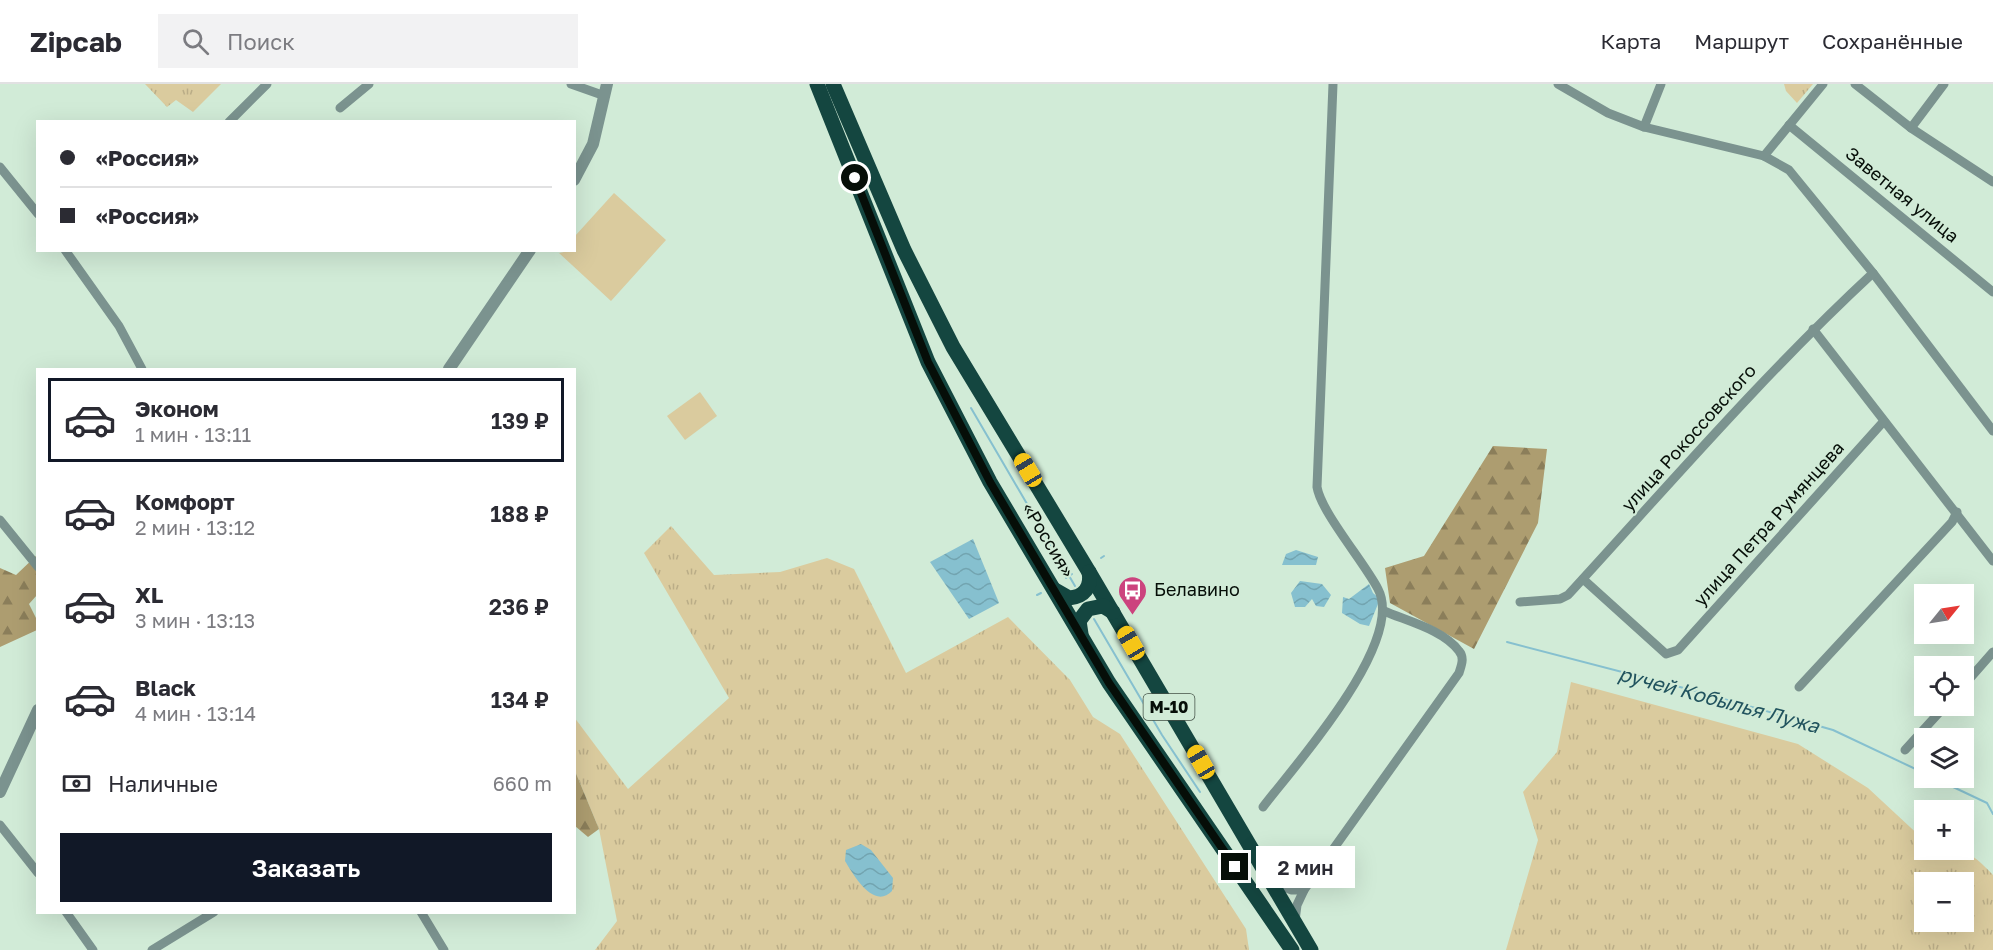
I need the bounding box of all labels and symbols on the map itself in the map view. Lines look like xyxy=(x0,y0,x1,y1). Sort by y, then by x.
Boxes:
street label: Заветная улица xyxy=(1841,142,1964,247)
route start xyxy=(841,164,868,191)
street label: улица Рокоссовского xyxy=(1616,359,1760,515)
street label: улица Петра Румянцева xyxy=(1689,436,1848,610)
car xyxy=(1011,450,1045,490)
street label: «Россия» xyxy=(1018,498,1080,581)
bus stop icon: Белавино xyxy=(1117,574,1149,616)
place label: Белавино xyxy=(1154,578,1240,600)
north arrow xyxy=(1914,584,1974,644)
car xyxy=(1114,623,1148,663)
water label: ручей Кобылья Лужа xyxy=(1616,661,1823,739)
road number: М-10 xyxy=(1144,694,1194,720)
car xyxy=(1184,742,1218,782)
callout: 2 мин xyxy=(1256,846,1355,888)
route end xyxy=(1221,853,1248,880)

